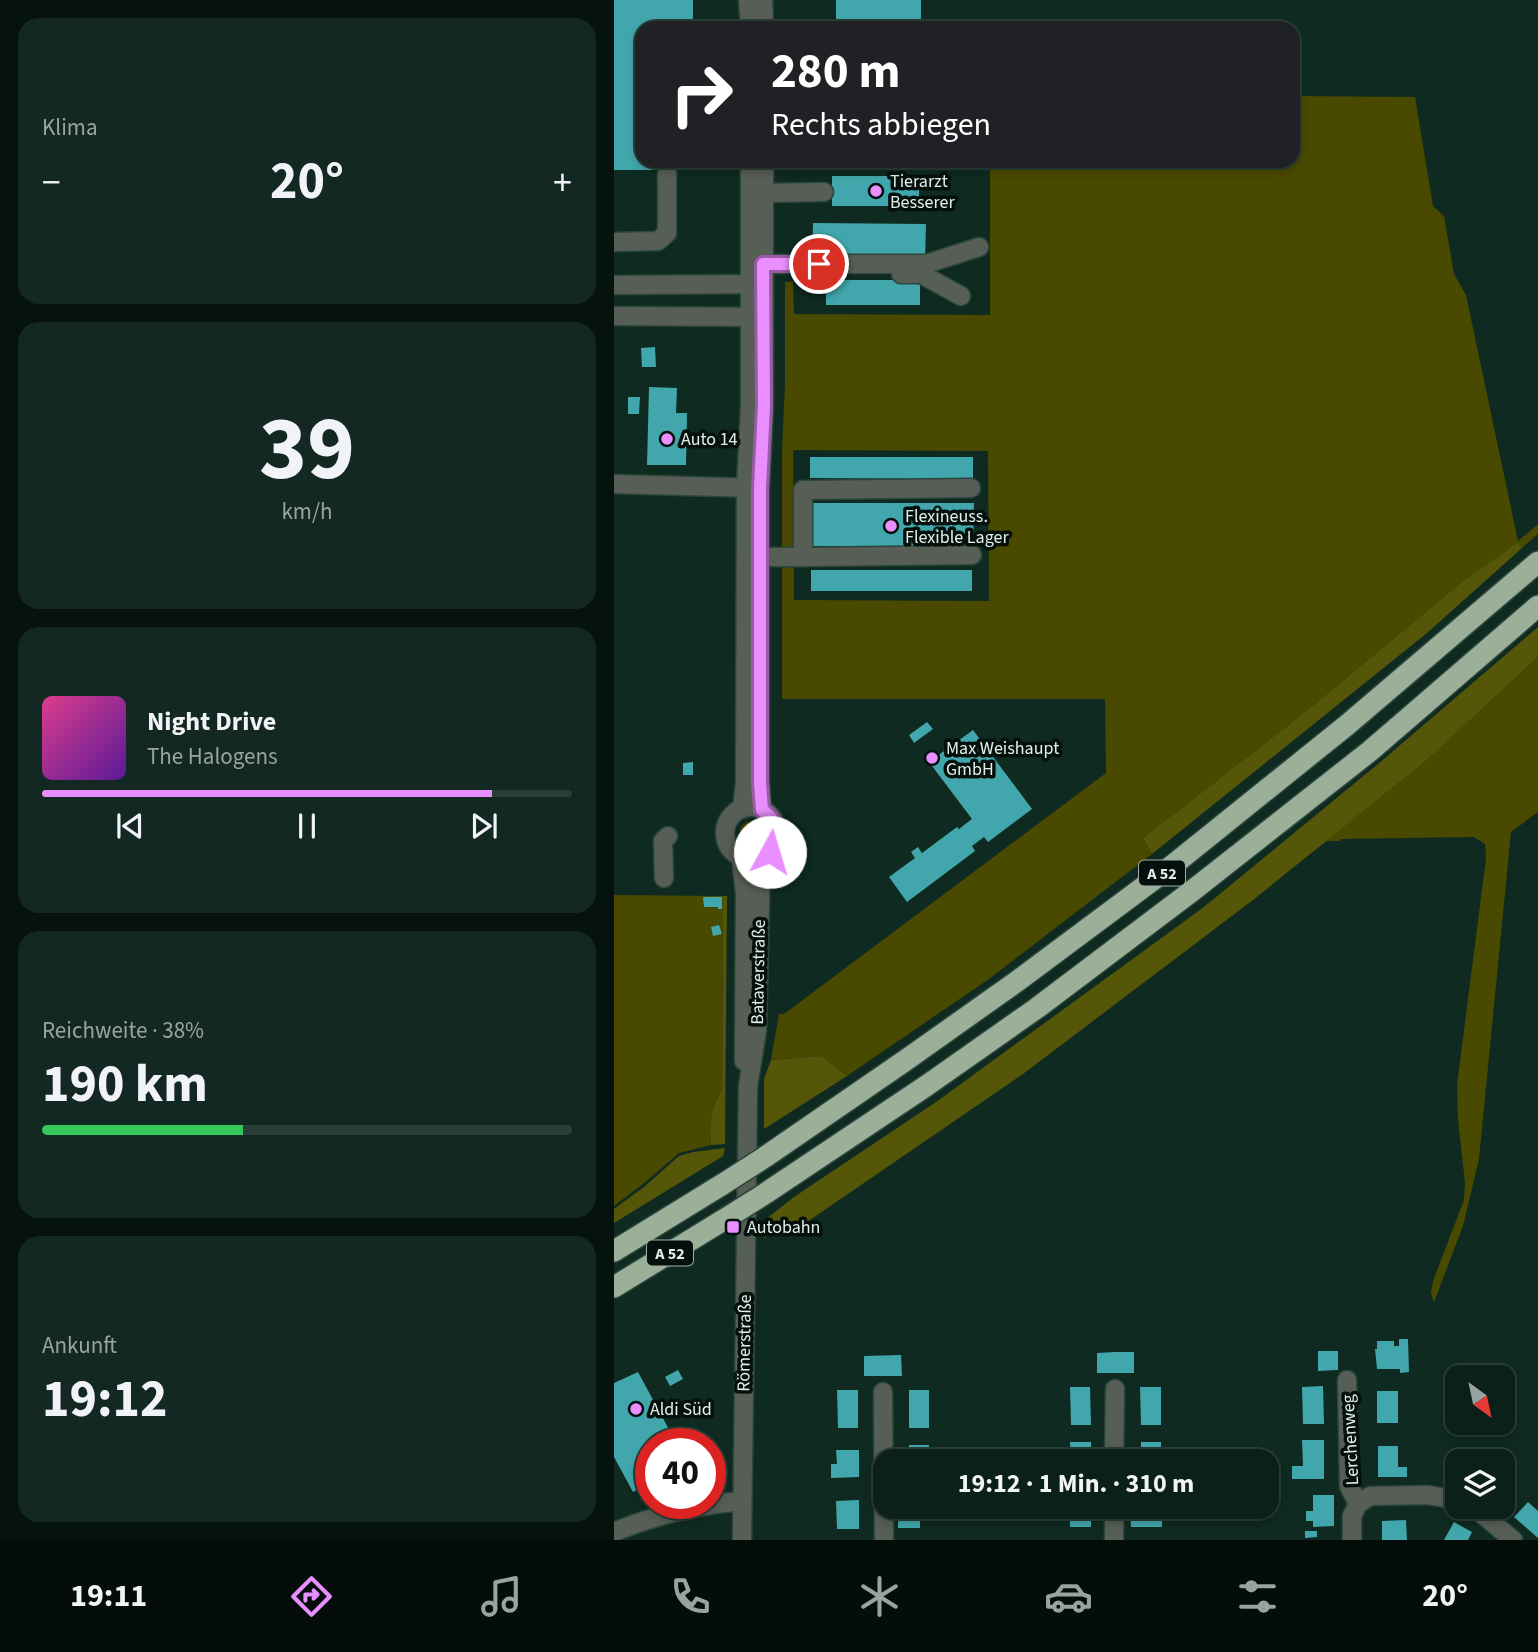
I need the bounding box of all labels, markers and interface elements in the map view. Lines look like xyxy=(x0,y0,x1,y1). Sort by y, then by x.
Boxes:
text: 280 m xyxy=(771,37,900,107)
icon: right xyxy=(656,49,747,140)
text: Rechts abbiegen xyxy=(771,102,991,148)
text: Klima xyxy=(42,111,98,144)
text: 20° xyxy=(270,145,344,219)
text: − xyxy=(42,156,61,210)
text: + xyxy=(553,156,572,210)
place label: Tierarzt Besserer xyxy=(890,169,956,215)
marker: Tierarzt Besserer xyxy=(868,183,884,199)
pin xyxy=(789,234,849,294)
icon: arrive xyxy=(800,245,838,283)
text: 39 xyxy=(259,385,355,514)
place label: Auto 14 xyxy=(681,427,738,452)
marker: Auto 14 xyxy=(659,431,675,447)
text: km/h xyxy=(281,495,333,528)
place label: Flexineuss. Flexible Lager xyxy=(905,504,1009,550)
marker: Flexineuss. Flexible Lager xyxy=(883,518,899,534)
text: Night Drive xyxy=(147,703,276,740)
place label: Max Weishaupt GmbH xyxy=(946,736,1059,782)
text: The Halogens xyxy=(147,740,278,773)
marker: Max Weishaupt GmbH xyxy=(924,750,940,766)
icon: previous xyxy=(111,807,149,845)
icon: pause xyxy=(288,807,326,845)
icon: next xyxy=(465,807,503,845)
position arrow xyxy=(733,815,807,889)
road number: A 52 xyxy=(1139,860,1185,886)
street label: Bataverstraße xyxy=(745,919,772,1025)
text: Reichweite · 38% xyxy=(42,1014,204,1047)
text: 190 km xyxy=(42,1048,208,1122)
place label: Autobahn xyxy=(747,1215,820,1240)
marker: Autobahn xyxy=(725,1219,741,1235)
road number: A 52 xyxy=(647,1240,693,1266)
street label: Römerstraße xyxy=(731,1294,758,1392)
text: Ankunft xyxy=(42,1329,117,1362)
text: 19:12 xyxy=(42,1363,167,1437)
north arrow xyxy=(1445,1365,1515,1435)
map controls xyxy=(1445,1365,1515,1519)
street label: Lerchenweg xyxy=(1336,1394,1365,1486)
place label: Aldi Süd xyxy=(650,1397,712,1422)
marker: Aldi Süd xyxy=(628,1401,644,1417)
speed limit sign: 40 xyxy=(635,1428,726,1519)
button: layers xyxy=(1445,1449,1515,1519)
text: 19:12 · 1 Min. · 310 m xyxy=(958,1465,1194,1502)
icon: directions xyxy=(287,1572,336,1621)
icon: music xyxy=(477,1572,526,1621)
icon: phone xyxy=(666,1572,715,1621)
icon: climate xyxy=(855,1572,904,1621)
icon: car xyxy=(1044,1572,1093,1621)
icon: filters xyxy=(1233,1572,1282,1621)
text: 19:11 xyxy=(70,1573,147,1619)
text: 20° xyxy=(1422,1573,1468,1619)

